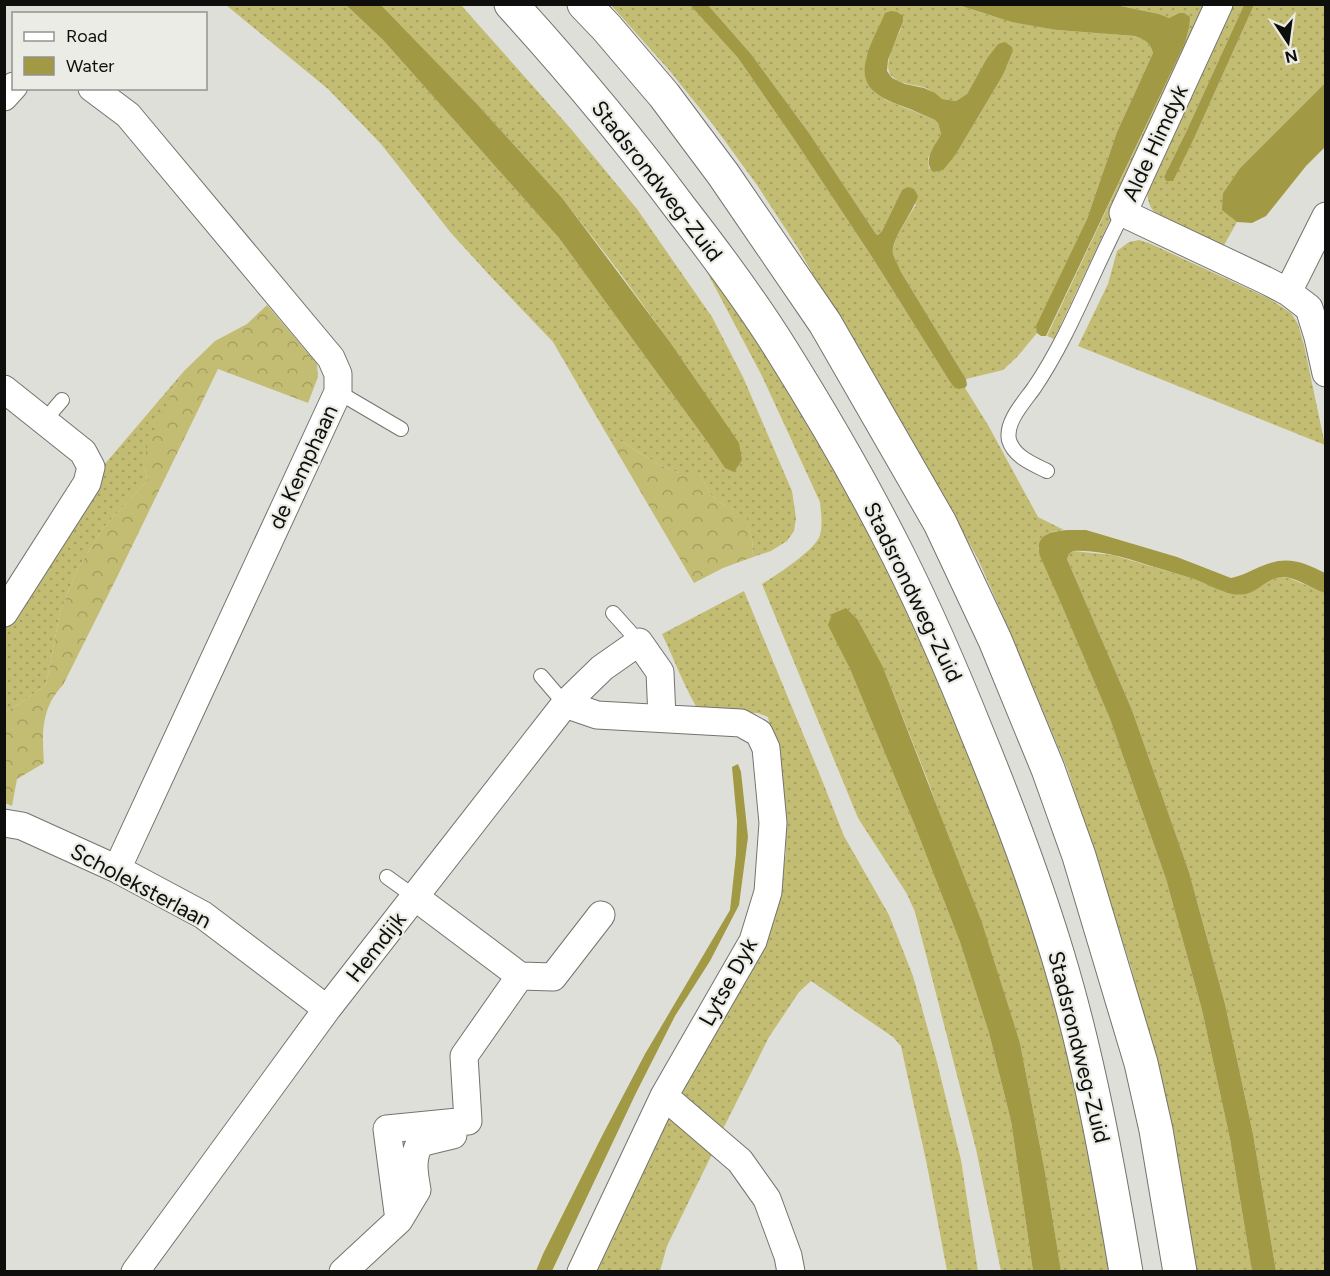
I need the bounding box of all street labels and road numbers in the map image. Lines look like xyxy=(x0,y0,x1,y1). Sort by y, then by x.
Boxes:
street label: Alde Himdyk xyxy=(1116,80,1194,206)
street label: Stadsrondweg-Zuid xyxy=(586,95,728,267)
street label: de Kemphaan xyxy=(262,400,344,534)
street label: Stadsrondweg-Zuid xyxy=(858,498,968,686)
street label: Scholeksterlaan xyxy=(66,838,216,934)
street label: Hemdijk xyxy=(340,906,412,988)
street label: Lytse Dyk xyxy=(693,933,763,1031)
street label: Stadsrondweg-Zuid xyxy=(1042,948,1116,1146)

